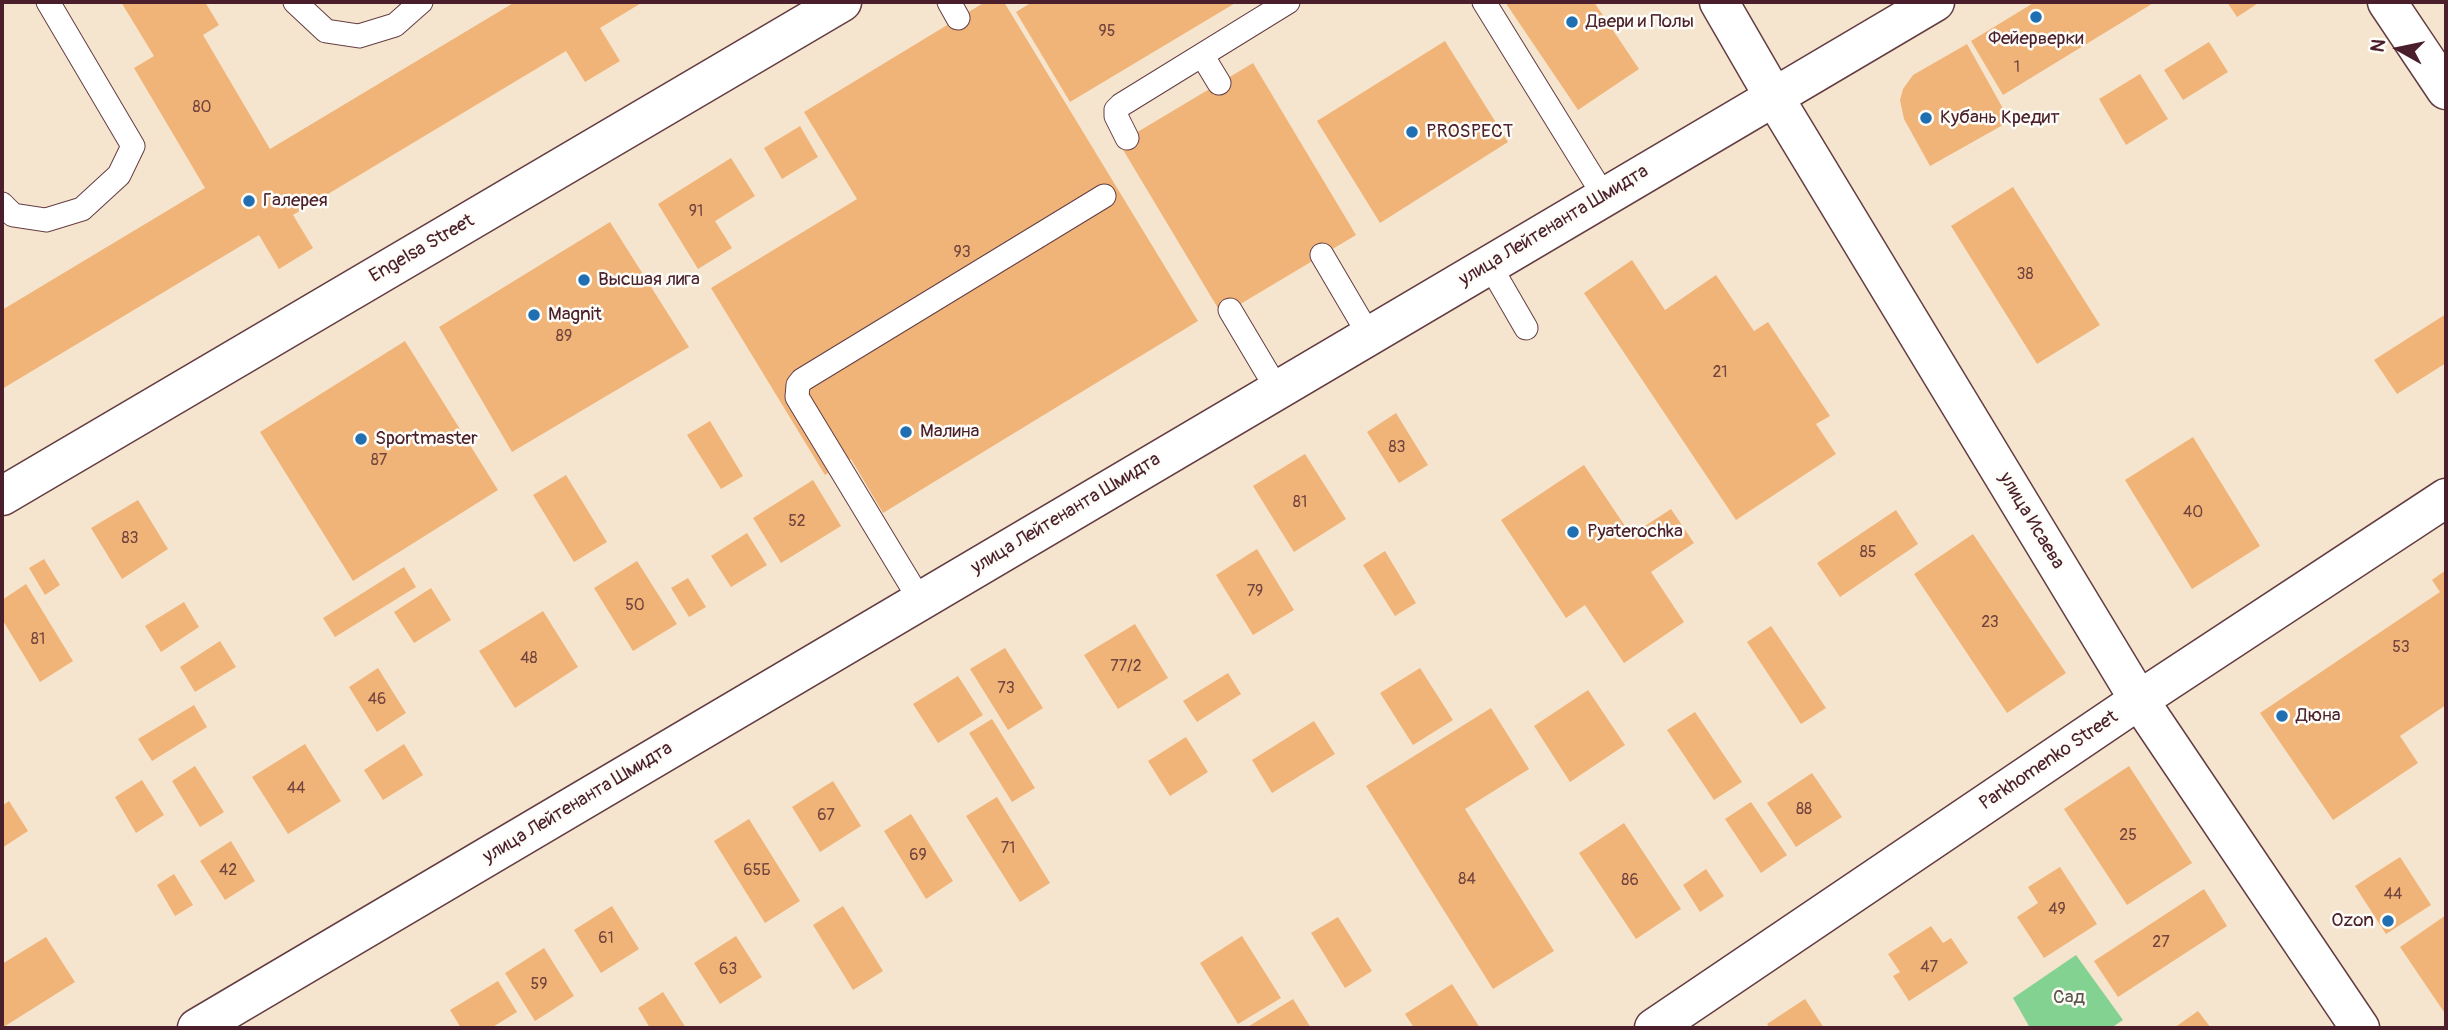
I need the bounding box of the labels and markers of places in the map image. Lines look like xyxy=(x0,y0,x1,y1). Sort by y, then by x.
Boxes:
marker: Фейерверки xyxy=(2028,9,2044,25)
place label: Двери и Полы xyxy=(1586,11,1694,33)
marker: Двери и Полы xyxy=(1564,14,1580,30)
place label: Фейерверки xyxy=(1988,28,2084,50)
place label: Кубань Кредит xyxy=(1940,107,2060,129)
marker: Кубань Кредит xyxy=(1918,110,1934,126)
place label: PROSPECT xyxy=(1426,121,1513,143)
marker: PROSPECT xyxy=(1404,124,1420,140)
place label: Галерея xyxy=(263,190,328,212)
marker: Галерея xyxy=(241,193,257,209)
place label: Высшая лига xyxy=(598,269,700,291)
marker: Высшая лига xyxy=(576,272,592,288)
place label: Magnit xyxy=(548,304,602,326)
marker: Magnit xyxy=(526,307,542,323)
place label: Малина xyxy=(920,421,979,443)
marker: Малина xyxy=(898,424,914,440)
place label: Sportmaster xyxy=(375,428,478,450)
marker: Sportmaster xyxy=(353,431,369,447)
place label: Pyaterochka xyxy=(1587,521,1683,543)
marker: Pyaterochka xyxy=(1565,524,1581,540)
place label: Дюна xyxy=(2296,705,2341,727)
marker: Дюна xyxy=(2274,708,2290,724)
place label: Ozon xyxy=(2331,910,2374,932)
marker: Ozon xyxy=(2380,913,2396,929)

